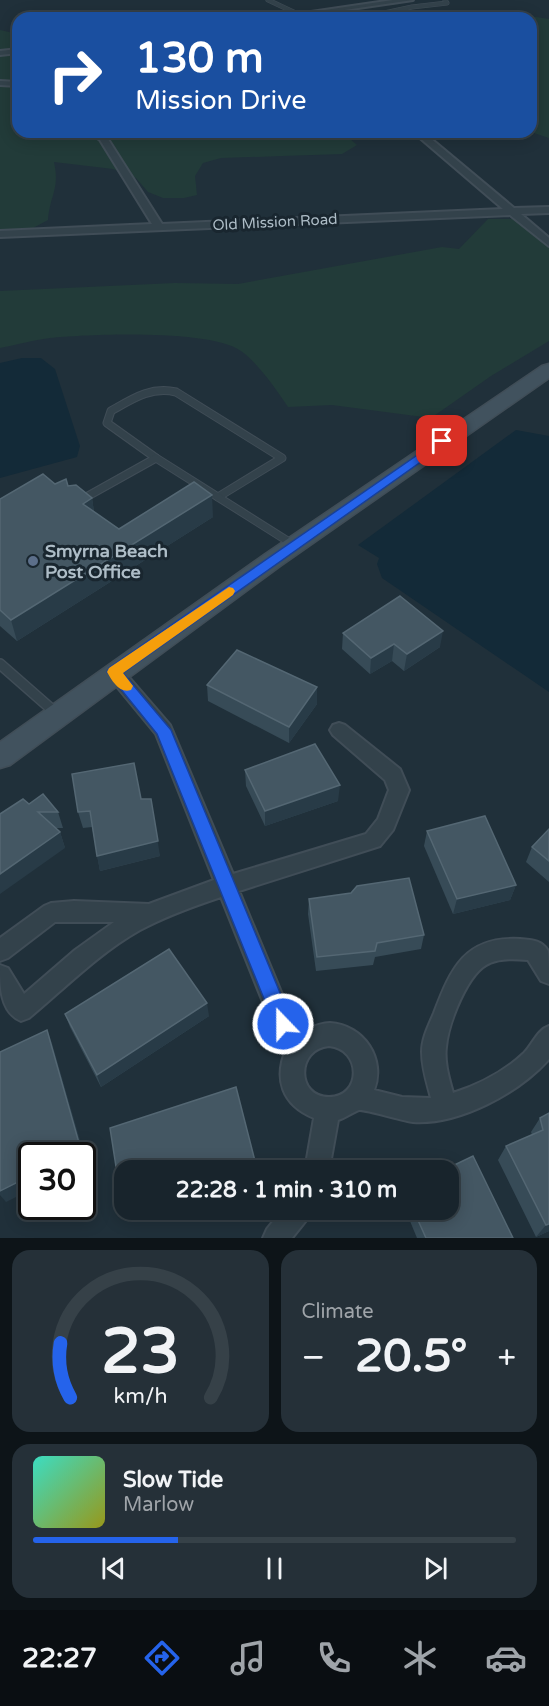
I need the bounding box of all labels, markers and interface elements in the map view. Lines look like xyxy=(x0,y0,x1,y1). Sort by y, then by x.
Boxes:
text: 130 m xyxy=(135,33,264,84)
icon: right xyxy=(36,36,114,114)
text: Mission Drive xyxy=(135,84,307,117)
street label: Old Mission Road xyxy=(212,210,338,234)
pin xyxy=(416,415,467,466)
icon: arrive xyxy=(425,424,458,457)
place label: Smyrna Beach Post Office xyxy=(45,540,168,583)
marker: Smyrna Beach Post Office xyxy=(26,554,40,568)
position arrow xyxy=(251,992,315,1056)
speed limit sign: 30 xyxy=(18,1142,96,1220)
text: 22:28 · 1 min · 310 m xyxy=(176,1177,397,1203)
text: Climate xyxy=(302,1300,374,1324)
text: 23 xyxy=(101,1315,179,1390)
text: 20.5° xyxy=(355,1330,468,1384)
text: − xyxy=(302,1338,325,1377)
text: + xyxy=(497,1338,516,1377)
text: km/h xyxy=(113,1383,167,1409)
text: Slow Tide xyxy=(123,1467,223,1493)
text: Marlow xyxy=(123,1493,194,1517)
icon: previous xyxy=(97,1552,130,1585)
icon: pause xyxy=(258,1552,291,1585)
icon: next xyxy=(419,1552,452,1585)
icon: directions xyxy=(141,1637,183,1679)
icon: music xyxy=(227,1637,269,1679)
icon: phone xyxy=(313,1637,355,1679)
icon: climate xyxy=(399,1637,441,1679)
icon: car xyxy=(485,1637,527,1679)
text: 22:27 xyxy=(22,1642,97,1675)

